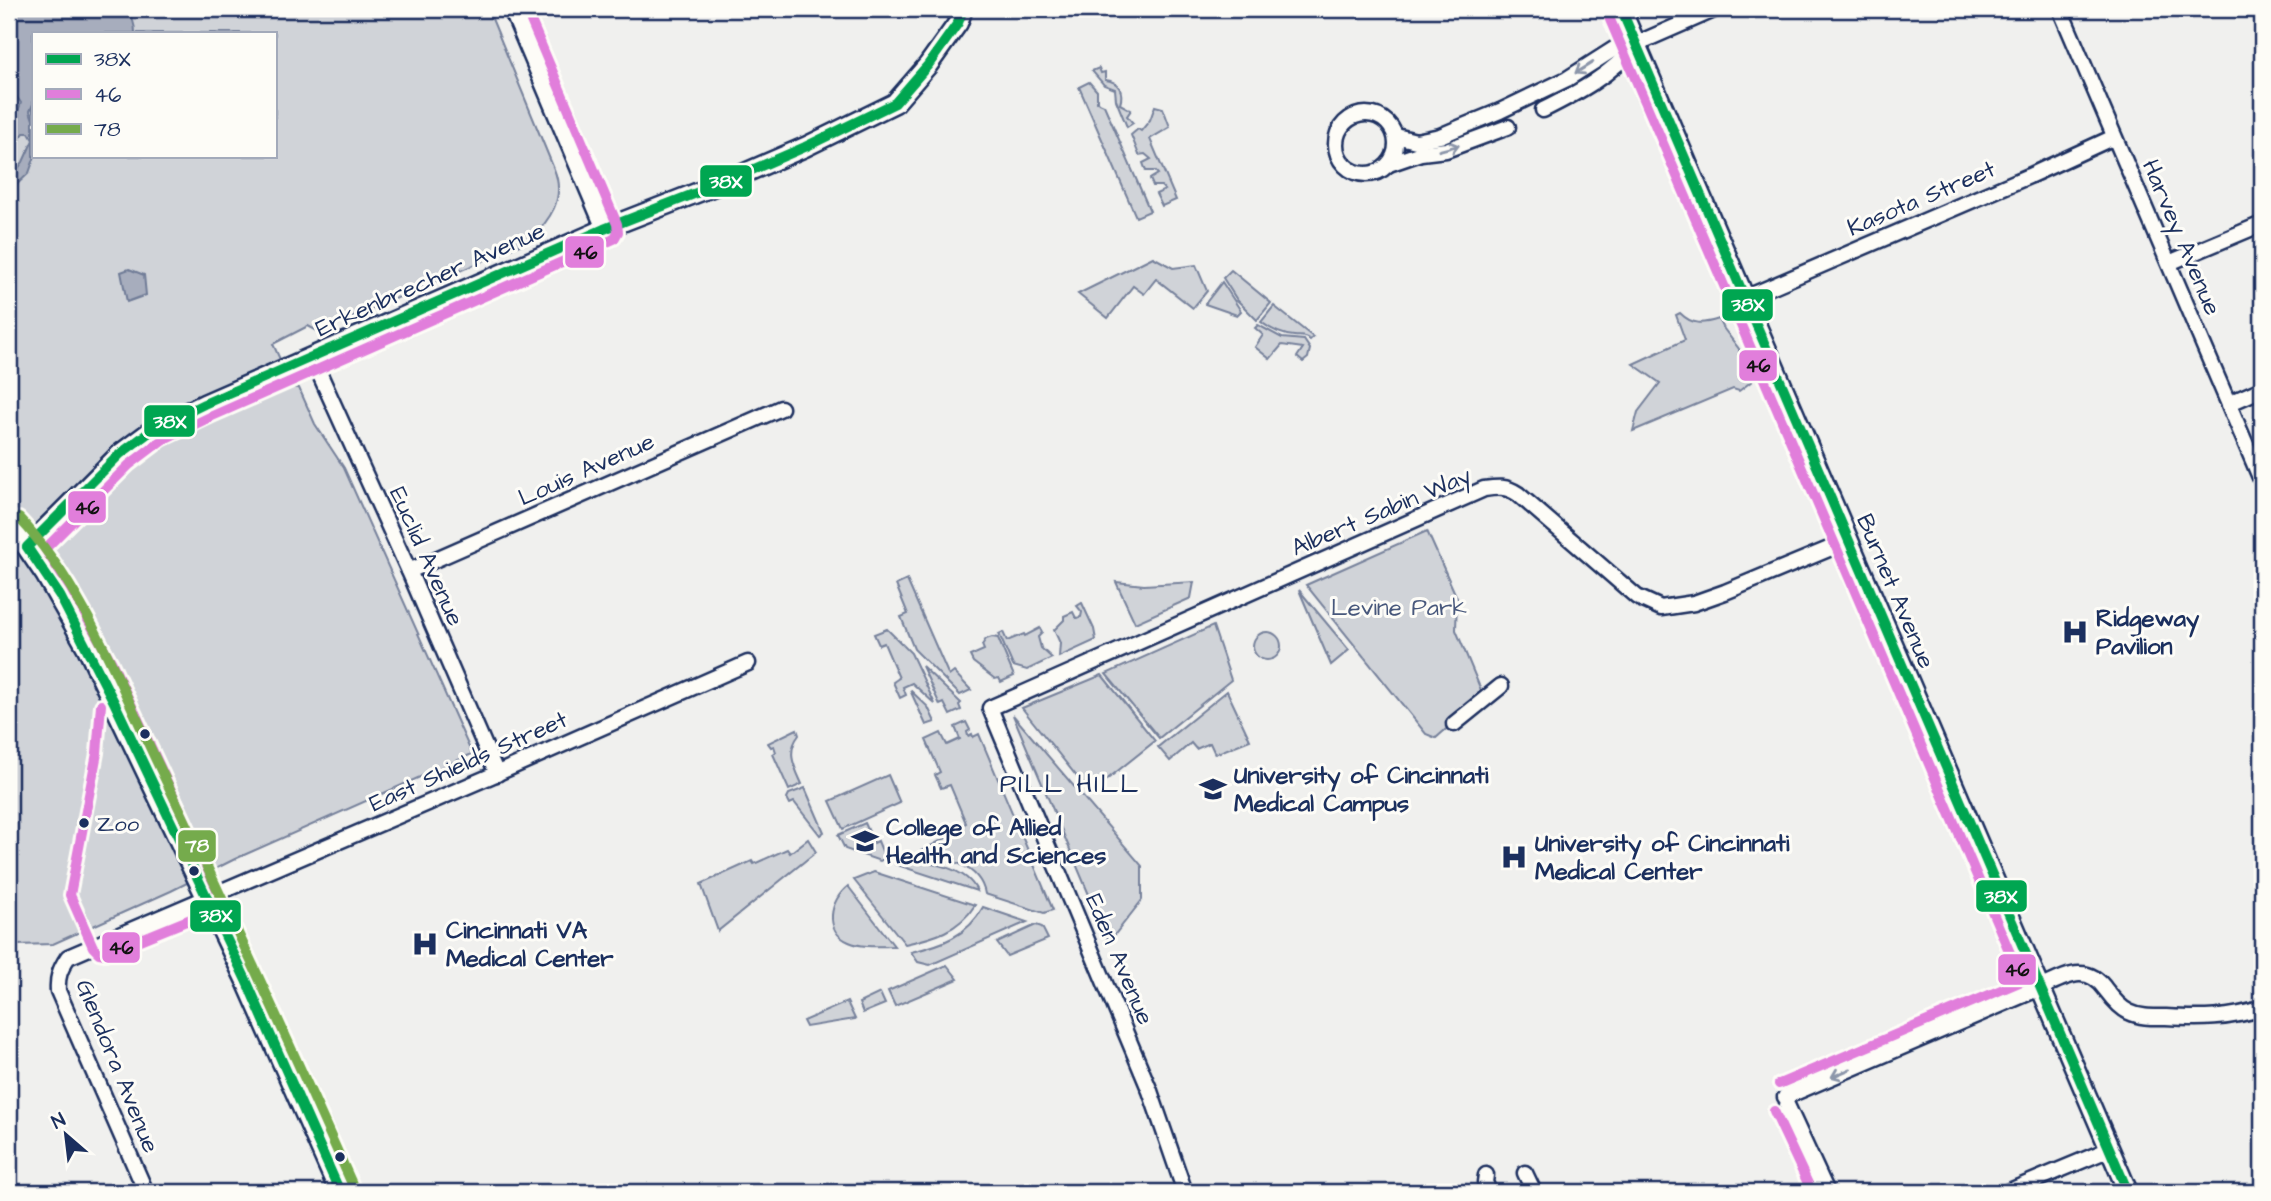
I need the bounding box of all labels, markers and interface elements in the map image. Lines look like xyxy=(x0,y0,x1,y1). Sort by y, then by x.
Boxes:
legend xyxy=(32,32,276,158)
text: 38X xyxy=(94,45,131,74)
one-way arrow xyxy=(1574,62,1594,76)
text: 46 xyxy=(94,81,121,110)
text: 78 xyxy=(94,115,121,144)
one-way arrow xyxy=(1437,141,1460,154)
street label: Kasota Street xyxy=(1842,152,2001,245)
street label: Harvey Avenue xyxy=(2132,154,2229,321)
line badge: 38X xyxy=(699,164,753,198)
text: 38X xyxy=(708,169,743,196)
street label: Erkenbrecher Avenue xyxy=(310,214,551,346)
line badge: 46 xyxy=(564,235,605,269)
text: 46 xyxy=(573,240,598,267)
line badge: 38X xyxy=(1721,288,1774,322)
text: 38X xyxy=(1730,292,1765,319)
line badge: 46 xyxy=(1738,349,1778,382)
text: 46 xyxy=(1746,353,1771,380)
line badge: 38X xyxy=(143,404,196,438)
text: 38X xyxy=(152,409,187,436)
street label: Louis Avenue xyxy=(513,425,660,515)
street label: Albert Sabin Way xyxy=(1286,459,1477,566)
street label: Euclid Avenue xyxy=(380,481,472,631)
line badge: 46 xyxy=(67,490,107,524)
text: 46 xyxy=(75,495,100,522)
street label: Burnet Avenue xyxy=(1847,509,1943,674)
park label: Levine Park xyxy=(1331,591,1467,625)
place label: Ridgeway Pavilion xyxy=(2096,602,2200,664)
hospital icon: Ridgeway Pavilion xyxy=(2060,617,2090,647)
street label: East Shields Street xyxy=(364,703,573,821)
unlabelled marker xyxy=(138,727,152,741)
place label: University of Cincinnati Medical Campus xyxy=(1234,759,1489,821)
district label: PILL HILL xyxy=(1000,766,1140,802)
school or university icon: University of Cincinnati Medical Campus xyxy=(1198,774,1228,804)
place label: Zoo xyxy=(97,809,140,840)
place label: College of Allied Health and Sciences xyxy=(886,811,1106,873)
marker: Zoo xyxy=(77,816,91,830)
school or university icon: College of Allied Health and Sciences xyxy=(850,826,880,856)
place label: University of Cincinnati Medical Center xyxy=(1535,827,1790,889)
line badge: 78 xyxy=(177,829,217,863)
text: 78 xyxy=(184,833,210,860)
hospital icon: University of Cincinnati Medical Center xyxy=(1499,842,1529,872)
unlabelled marker xyxy=(187,864,201,878)
line badge: 38X xyxy=(1975,879,2028,913)
text: 38X xyxy=(1983,884,2018,911)
street label: Eden Avenue xyxy=(1076,889,1162,1030)
line badge: 38X xyxy=(189,899,242,933)
text: 38X xyxy=(198,903,233,930)
place label: Cincinnati VA Medical Center xyxy=(446,914,614,976)
hospital icon: Cincinnati VA Medical Center xyxy=(410,929,440,959)
line badge: 46 xyxy=(101,931,141,964)
text: 46 xyxy=(109,935,134,962)
line badge: 46 xyxy=(1997,953,2037,986)
text: 46 xyxy=(2005,957,2030,984)
street label: Glendora Avenue xyxy=(67,975,167,1158)
one-way arrow xyxy=(1830,1067,1852,1080)
north arrow xyxy=(32,1100,102,1170)
text: N xyxy=(47,1107,70,1136)
unlabelled marker xyxy=(333,1150,347,1164)

